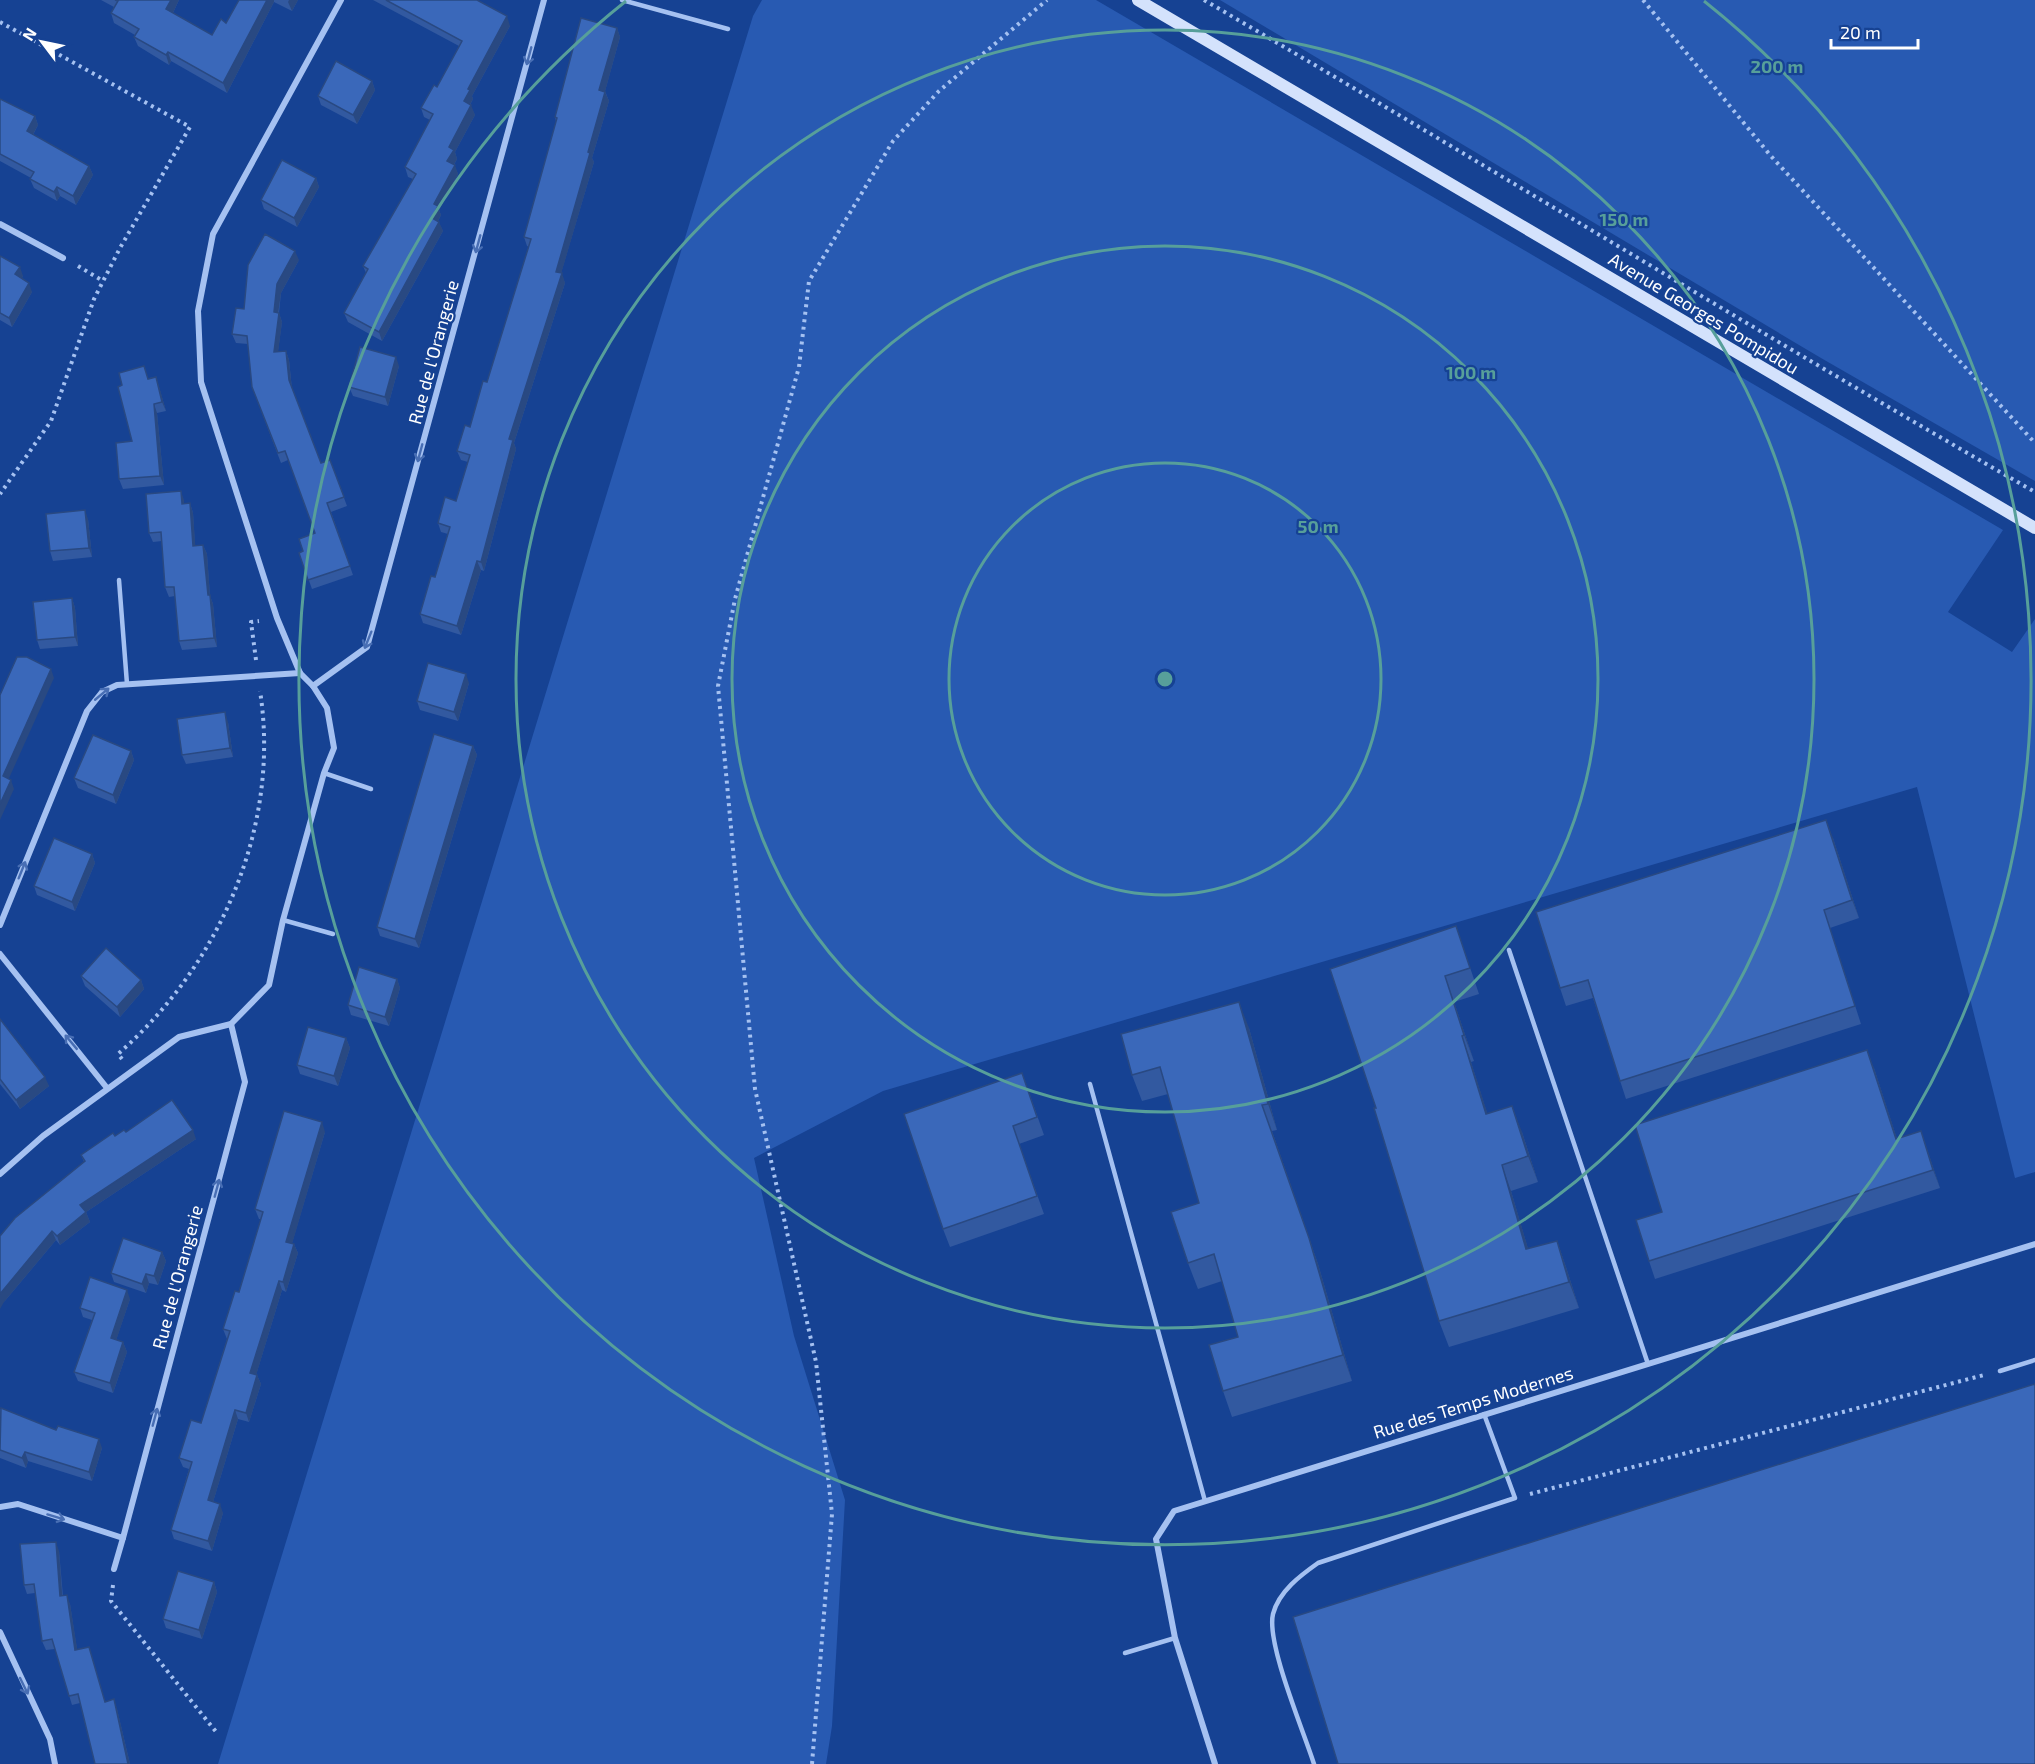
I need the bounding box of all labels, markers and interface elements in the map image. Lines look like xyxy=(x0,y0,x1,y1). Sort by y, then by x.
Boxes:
north arrow xyxy=(12,12,72,72)
scale bar xyxy=(1831,12,1918,50)
text: 20 m xyxy=(1840,21,1881,43)
text: N xyxy=(18,24,40,44)
one-way arrow xyxy=(523,47,534,66)
text: 200 m xyxy=(1751,55,1803,77)
text: 150 m xyxy=(1600,208,1648,230)
one-way arrow xyxy=(471,235,483,254)
street label: Avenue Georges Pompidou xyxy=(1605,248,1803,378)
street label: Rue de l'Orangerie xyxy=(403,277,463,427)
text: 100 m xyxy=(1446,361,1496,383)
one-way arrow xyxy=(414,443,426,462)
text: 50 m xyxy=(1297,515,1339,537)
one-way arrow xyxy=(362,631,373,649)
centre of rings xyxy=(1155,669,1175,689)
one-way arrow xyxy=(94,688,110,701)
one-way arrow xyxy=(17,862,28,880)
one-way arrow xyxy=(65,1035,78,1051)
one-way arrow xyxy=(211,1179,223,1198)
street label: Rue de l'Orangerie xyxy=(147,1202,207,1352)
street label: Rue des Temps Modernes xyxy=(1370,1361,1576,1443)
one-way arrow xyxy=(150,1407,162,1426)
one-way arrow xyxy=(46,1512,65,1523)
one-way arrow xyxy=(18,1676,30,1694)

